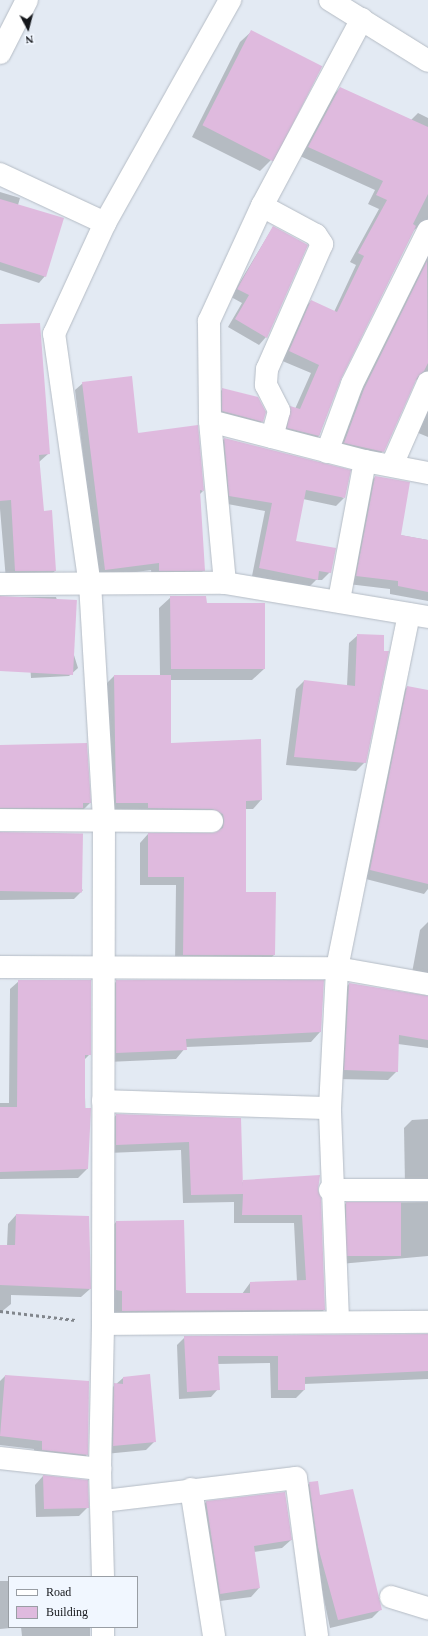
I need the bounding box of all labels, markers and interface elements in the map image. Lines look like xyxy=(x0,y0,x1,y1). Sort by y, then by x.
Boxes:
north arrow xyxy=(8,8,48,48)
text: N xyxy=(25,33,34,46)
legend xyxy=(8,1576,138,1628)
text: Road xyxy=(46,1585,71,1599)
text: Building xyxy=(46,1605,88,1619)

